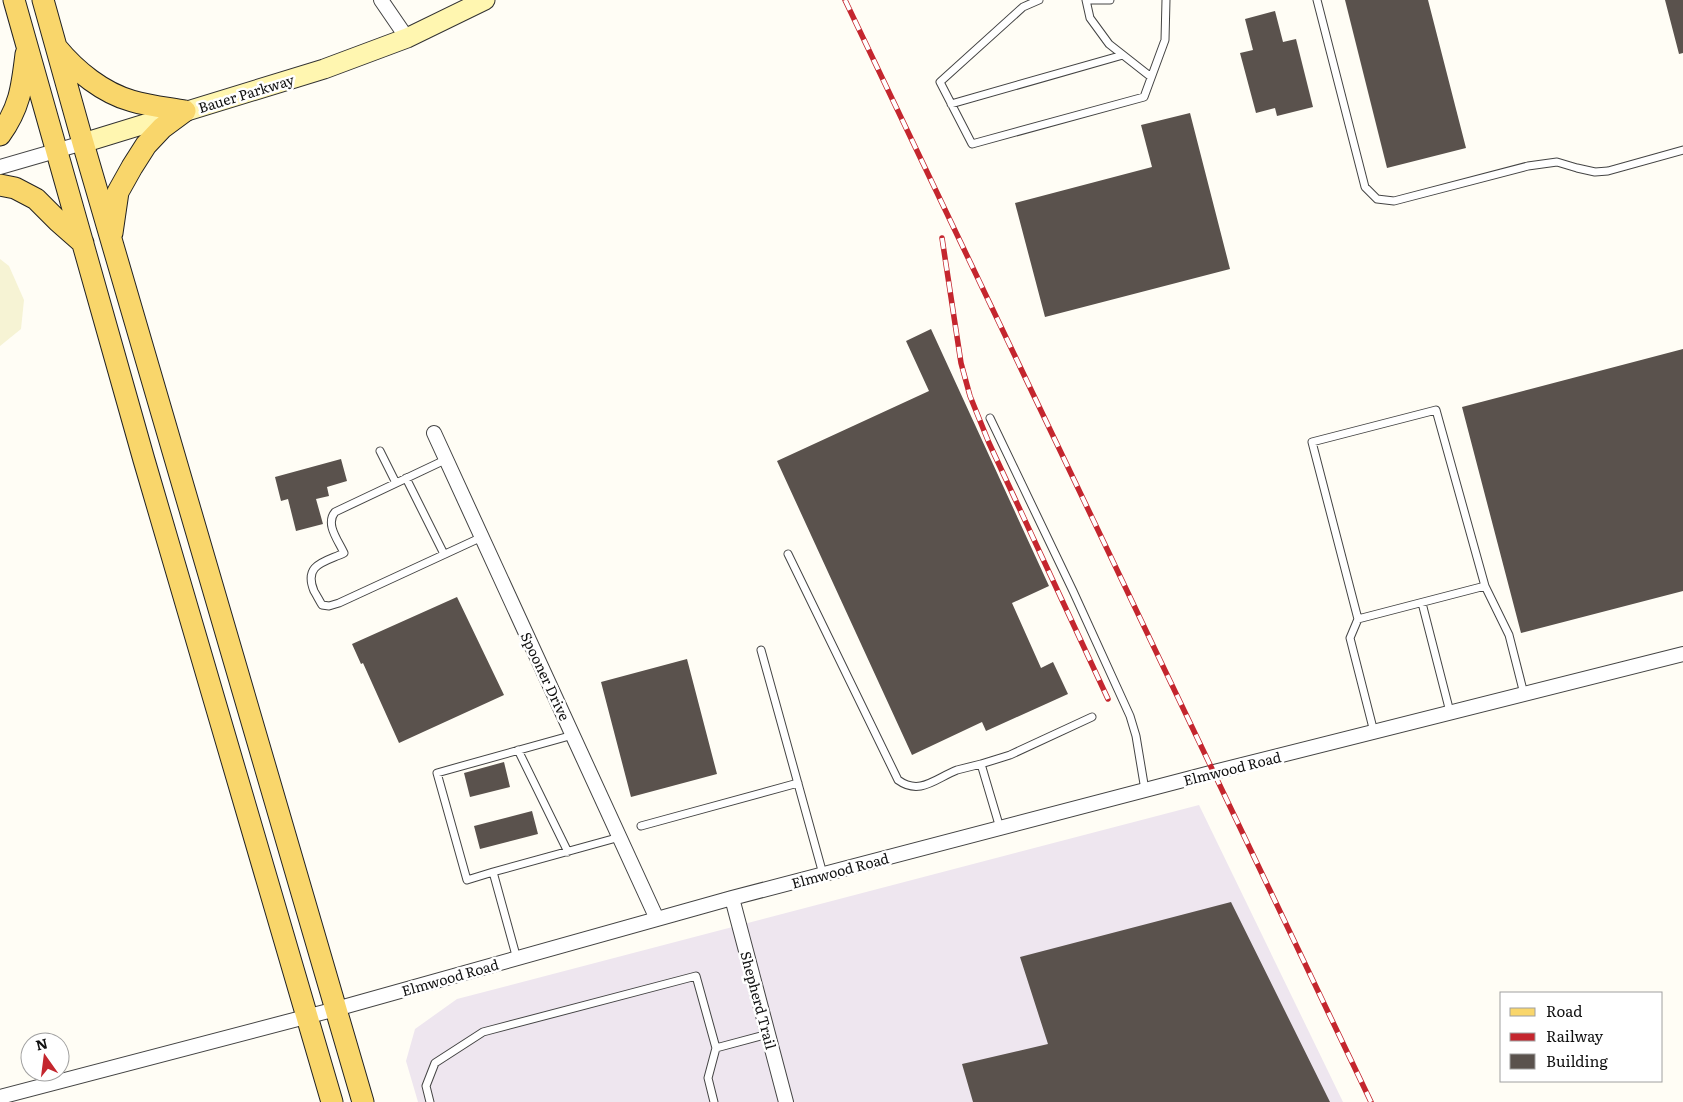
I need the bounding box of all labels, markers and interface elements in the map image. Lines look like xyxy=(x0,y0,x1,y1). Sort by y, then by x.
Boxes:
street label: Bauer Parkway xyxy=(196,69,297,117)
street label: Spooner Drive xyxy=(517,628,575,724)
street label: Elmwood Road xyxy=(1181,746,1283,790)
street label: Elmwood Road xyxy=(789,847,891,893)
street label: Shepherd Trail xyxy=(736,949,782,1052)
street label: Elmwood Road xyxy=(399,953,501,1000)
legend xyxy=(1500,992,1663,1082)
text: Road xyxy=(1546,999,1582,1022)
text: Railway xyxy=(1546,1024,1604,1047)
north arrow xyxy=(20,1032,70,1082)
text: N xyxy=(33,1032,50,1055)
text: Building xyxy=(1546,1049,1608,1072)

